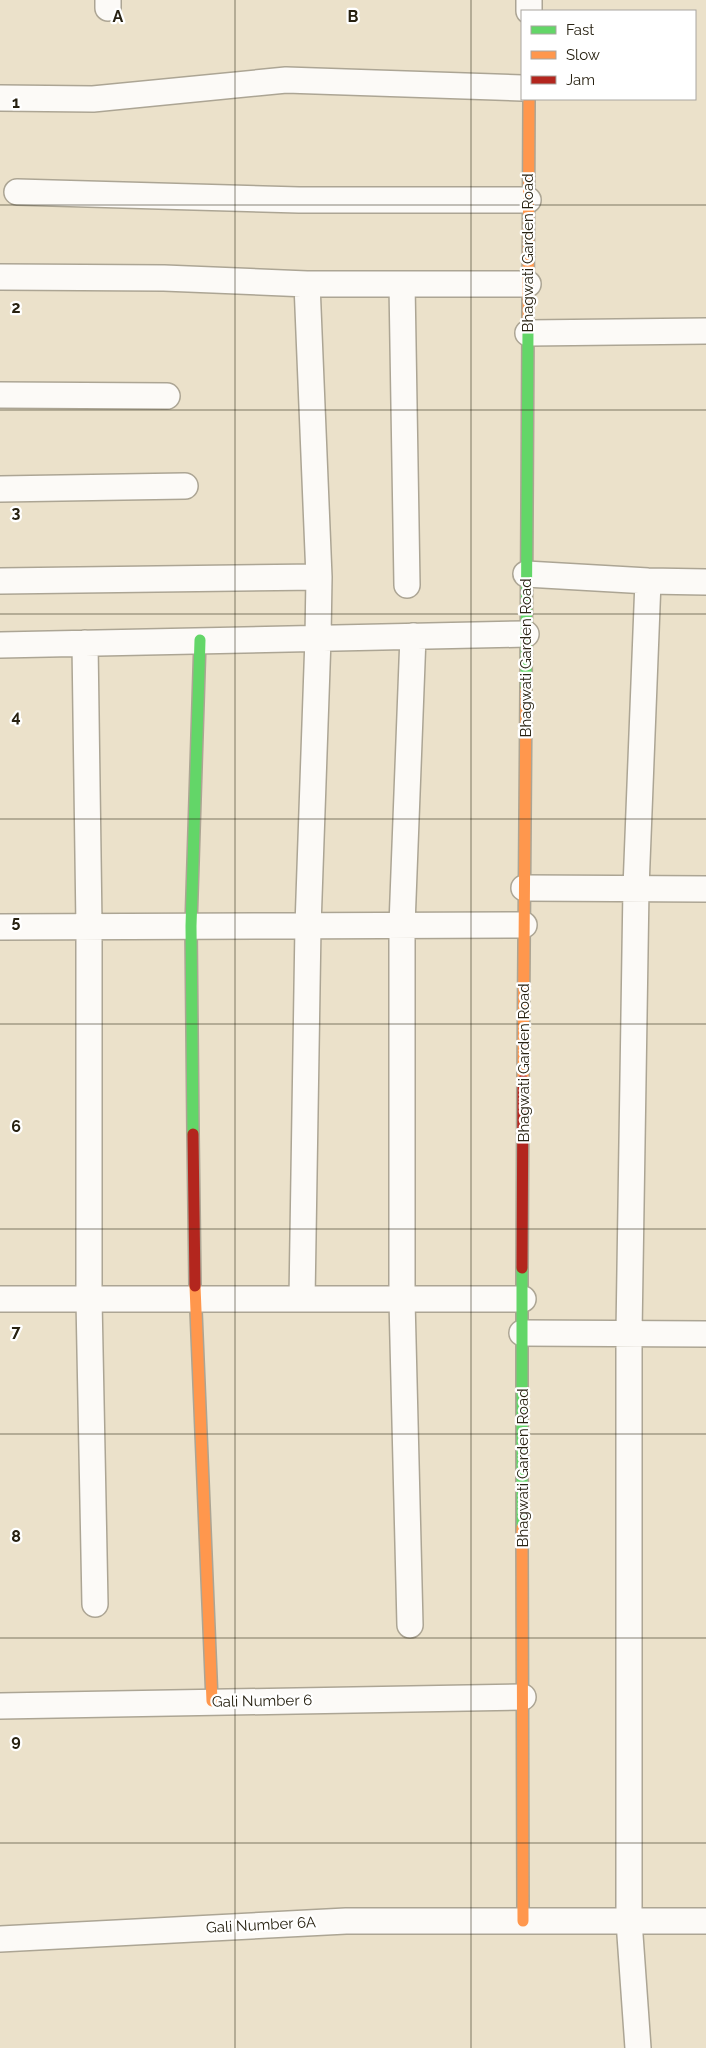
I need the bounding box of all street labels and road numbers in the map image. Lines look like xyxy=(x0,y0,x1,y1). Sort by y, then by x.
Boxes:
street label: Bhagwati Garden Road xyxy=(519,173,537,333)
street label: Bhagwati Garden Road xyxy=(517,578,535,738)
street label: Bhagwati Garden Road xyxy=(515,983,533,1143)
street label: Bhagwati Garden Road xyxy=(514,1388,532,1548)
street label: Gali Number 6 xyxy=(212,1691,312,1711)
street label: Gali Number 6A xyxy=(206,1913,316,1937)

